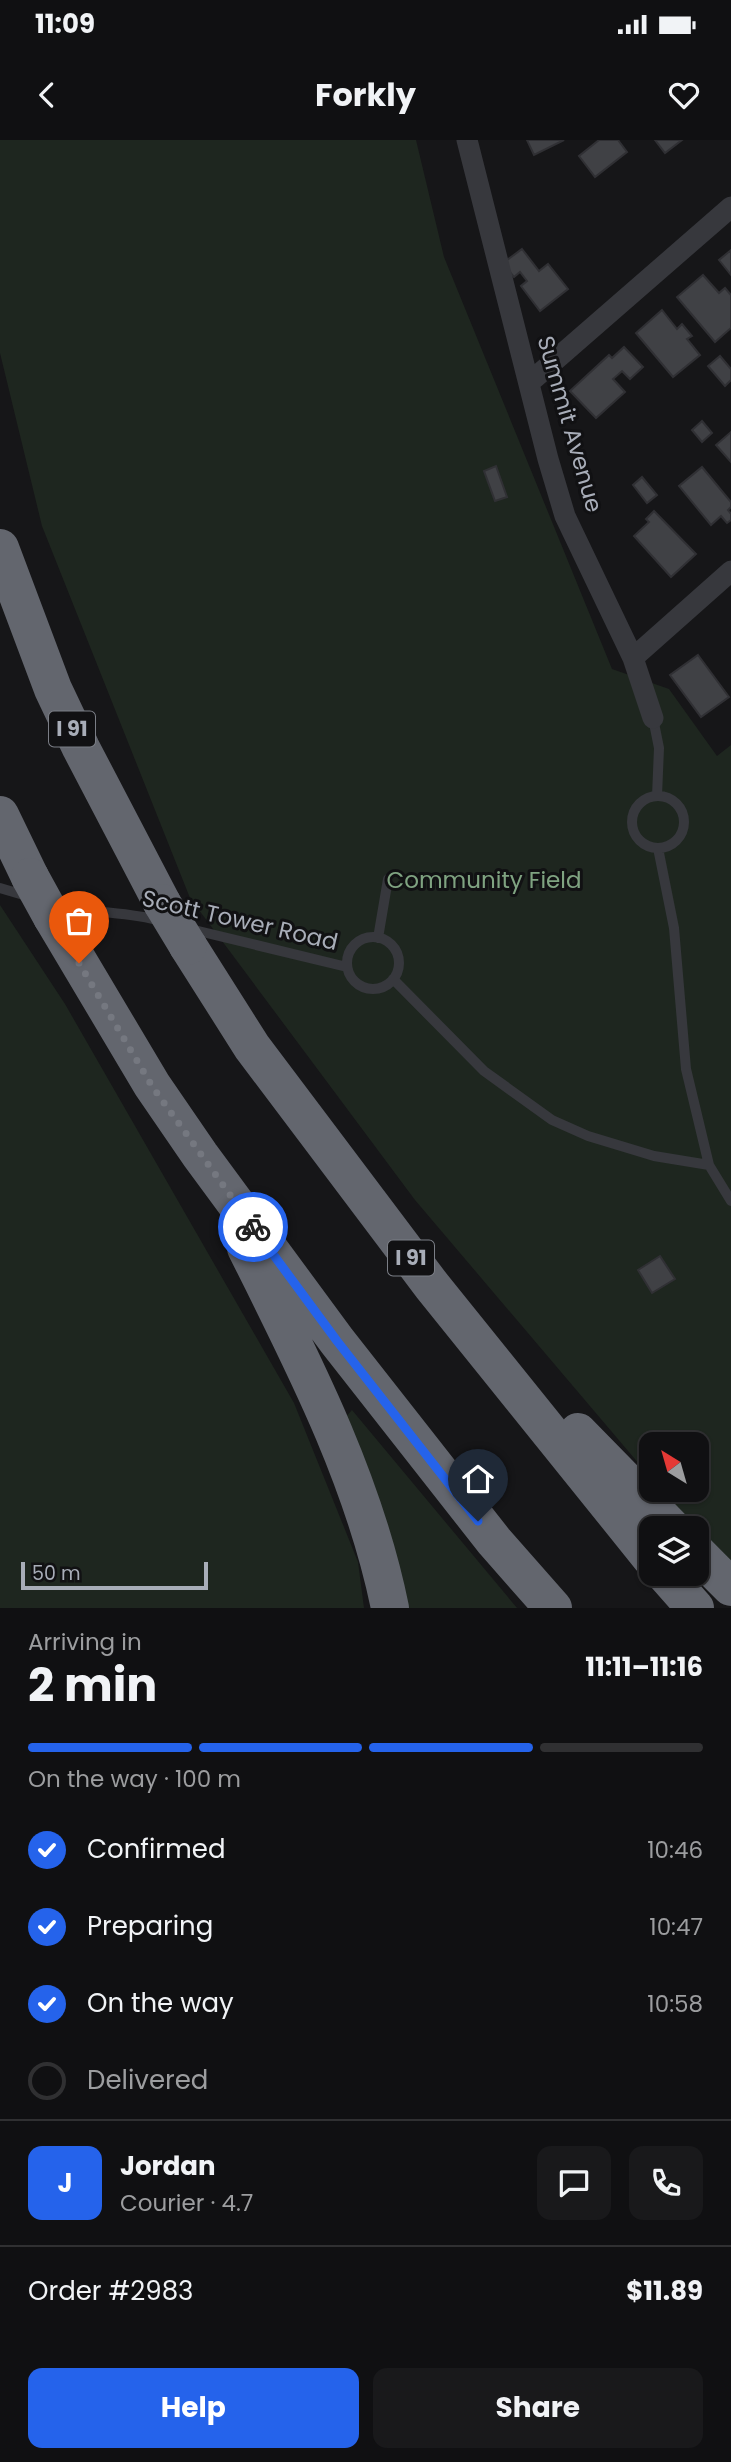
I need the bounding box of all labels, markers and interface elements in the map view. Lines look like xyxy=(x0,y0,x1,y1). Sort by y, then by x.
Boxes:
text: 11:09 xyxy=(35,6,95,42)
text: Forkly xyxy=(315,72,416,117)
icon: back xyxy=(28,76,66,114)
icon: heart xyxy=(665,76,703,114)
street label: Summit Avenue xyxy=(530,332,610,516)
road number: I 91 xyxy=(49,712,95,746)
park label: Community Field xyxy=(386,864,582,896)
street label: Scott Tower Road xyxy=(139,882,341,958)
pin xyxy=(49,891,109,963)
icon: bag xyxy=(60,902,98,940)
courier xyxy=(218,1192,288,1262)
icon: bike xyxy=(234,1208,272,1246)
road number: I 91 xyxy=(388,1240,434,1276)
north arrow xyxy=(639,1432,709,1502)
map controls xyxy=(639,1432,709,1586)
pin xyxy=(448,1449,508,1521)
icon: home xyxy=(459,1460,497,1498)
button: layers xyxy=(639,1516,709,1586)
scale bar xyxy=(21,1559,208,1591)
text: 50 m xyxy=(32,1560,81,1587)
text: Arriving in xyxy=(28,1626,142,1658)
text: 11:11–11:16 xyxy=(585,1649,703,1685)
text: 2 min xyxy=(28,1653,157,1717)
text: On the way · 100 m xyxy=(28,1763,241,1795)
icon: check xyxy=(28,1831,66,1869)
text: Confirmed xyxy=(87,1831,225,1867)
text: 10:46 xyxy=(647,1834,703,1866)
icon: check xyxy=(28,1908,66,1946)
text: Preparing xyxy=(87,1908,213,1944)
text: 10:47 xyxy=(649,1911,703,1943)
icon: check xyxy=(28,1985,66,2023)
text: On the way xyxy=(87,1985,234,2021)
text: 10:58 xyxy=(647,1988,703,2020)
text: Delivered xyxy=(87,2062,208,2098)
button: chat xyxy=(537,2146,611,2220)
button: phone xyxy=(629,2146,703,2220)
text: Jordan xyxy=(120,2148,216,2184)
text: J xyxy=(57,2165,73,2201)
text: Courier · 4.7 xyxy=(120,2187,253,2219)
text: Order #2983 xyxy=(28,2273,193,2309)
text: $11.89 xyxy=(626,2273,703,2309)
button: Help xyxy=(28,2368,359,2448)
button: Share xyxy=(373,2368,703,2448)

